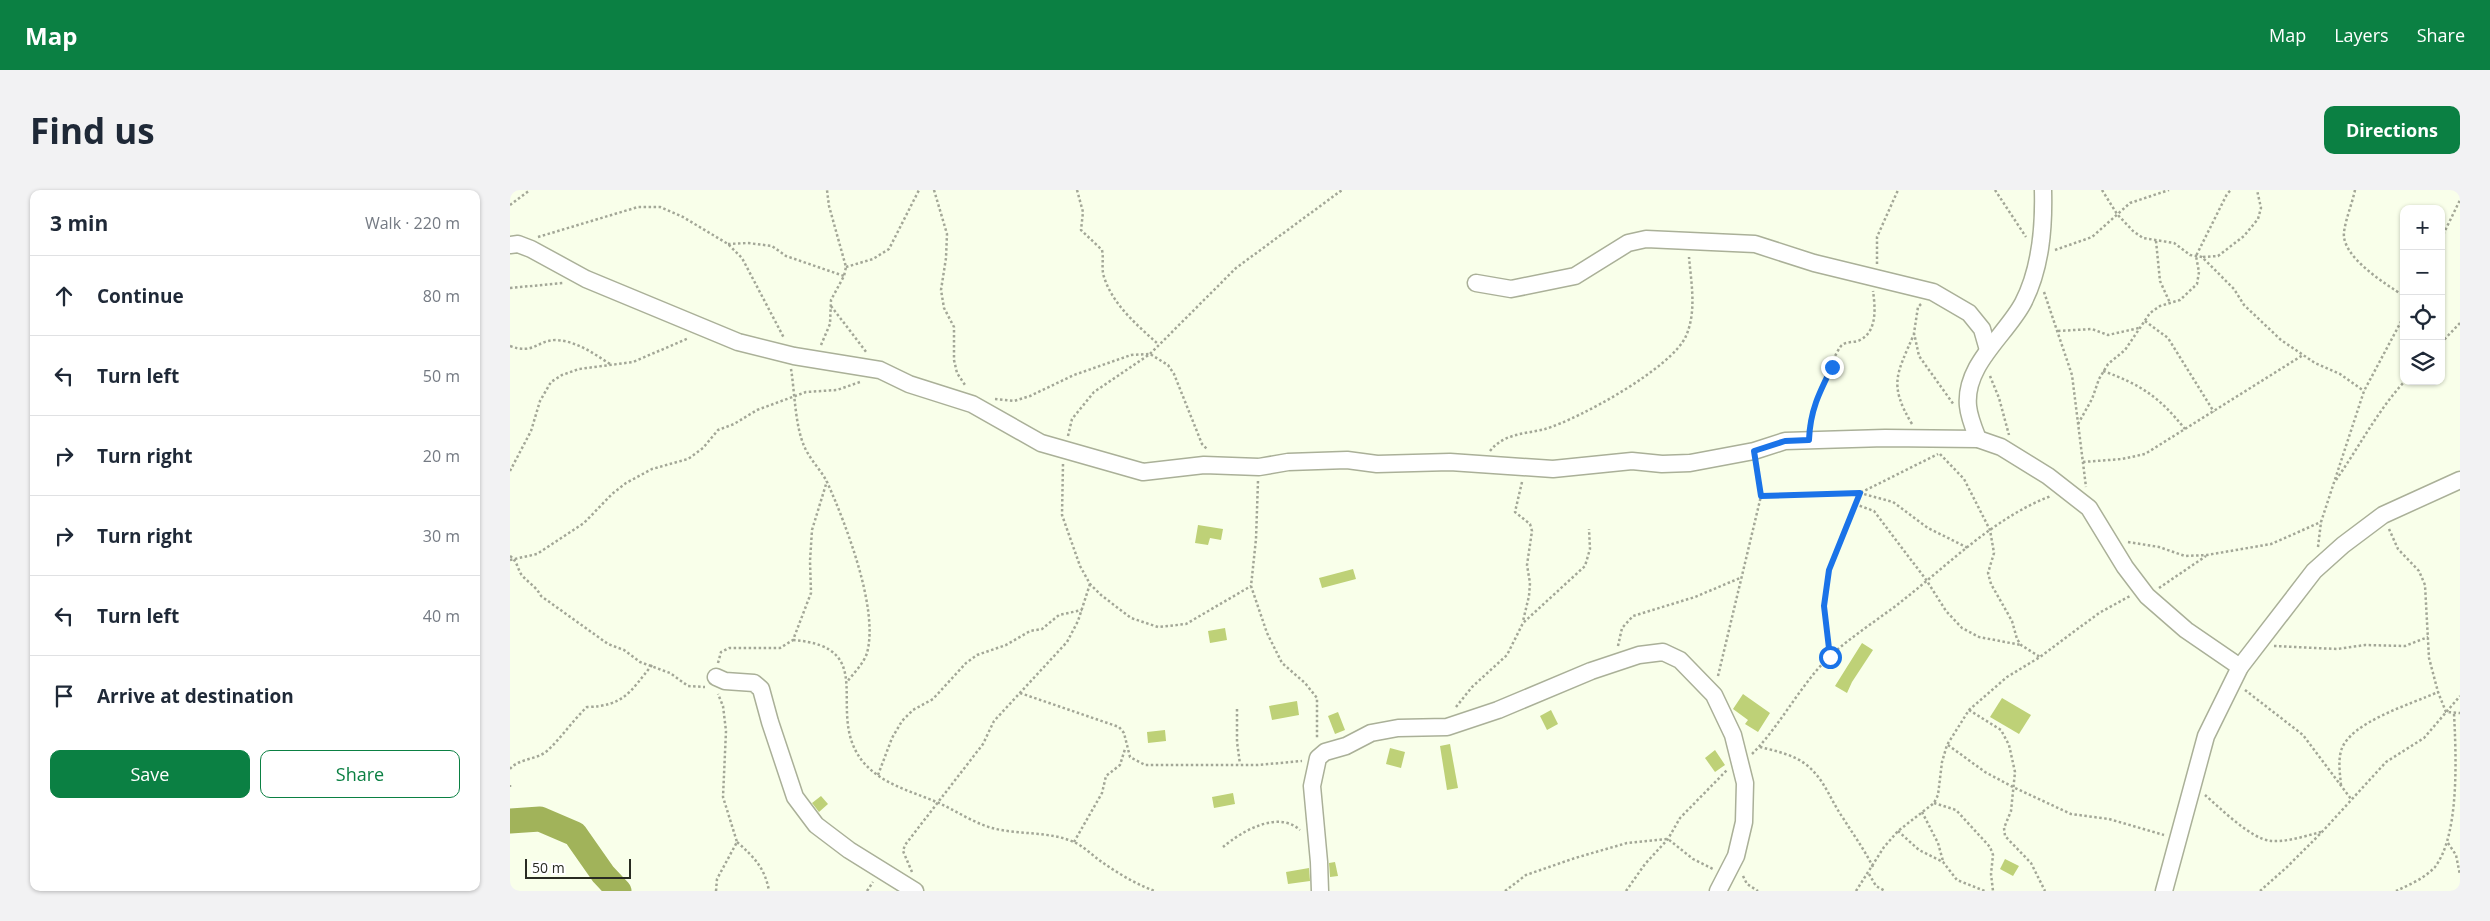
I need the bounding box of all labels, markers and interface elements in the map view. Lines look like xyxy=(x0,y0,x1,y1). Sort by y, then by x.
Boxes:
text: Map xyxy=(25,19,77,52)
text: Map xyxy=(2269,23,2306,47)
text: Layers xyxy=(2334,23,2389,47)
text: Share xyxy=(2417,23,2465,47)
button: Directions xyxy=(2324,106,2460,154)
text: Find us xyxy=(30,107,155,154)
map controls xyxy=(2400,205,2445,385)
button: + xyxy=(2400,205,2445,250)
text: 3 min xyxy=(50,209,108,237)
text: Walk · 220 m xyxy=(365,212,460,234)
button: − xyxy=(2400,250,2445,295)
icon: ahead xyxy=(50,282,78,310)
text: Continue xyxy=(97,283,184,309)
text: 80 m xyxy=(423,285,460,307)
button: locate xyxy=(2400,295,2445,340)
button: layers xyxy=(2400,340,2445,385)
route end xyxy=(1821,356,1844,379)
icon: left xyxy=(50,362,78,390)
text: Turn left xyxy=(97,363,179,389)
text: 50 m xyxy=(423,365,460,387)
icon: right xyxy=(50,442,78,470)
text: Turn right xyxy=(97,443,192,469)
text: 20 m xyxy=(423,445,460,467)
icon: right xyxy=(50,522,78,550)
text: Turn right xyxy=(97,523,192,549)
text: 30 m xyxy=(423,525,460,547)
icon: left xyxy=(50,602,78,630)
text: Turn left xyxy=(97,603,179,629)
text: 40 m xyxy=(423,605,460,627)
route start xyxy=(1819,646,1842,669)
icon: arrive xyxy=(50,682,78,710)
text: Arrive at destination xyxy=(97,683,294,709)
button: Save xyxy=(50,750,250,798)
button: Share xyxy=(260,750,460,798)
scale bar xyxy=(525,856,631,879)
text: 50 m xyxy=(532,858,565,877)

